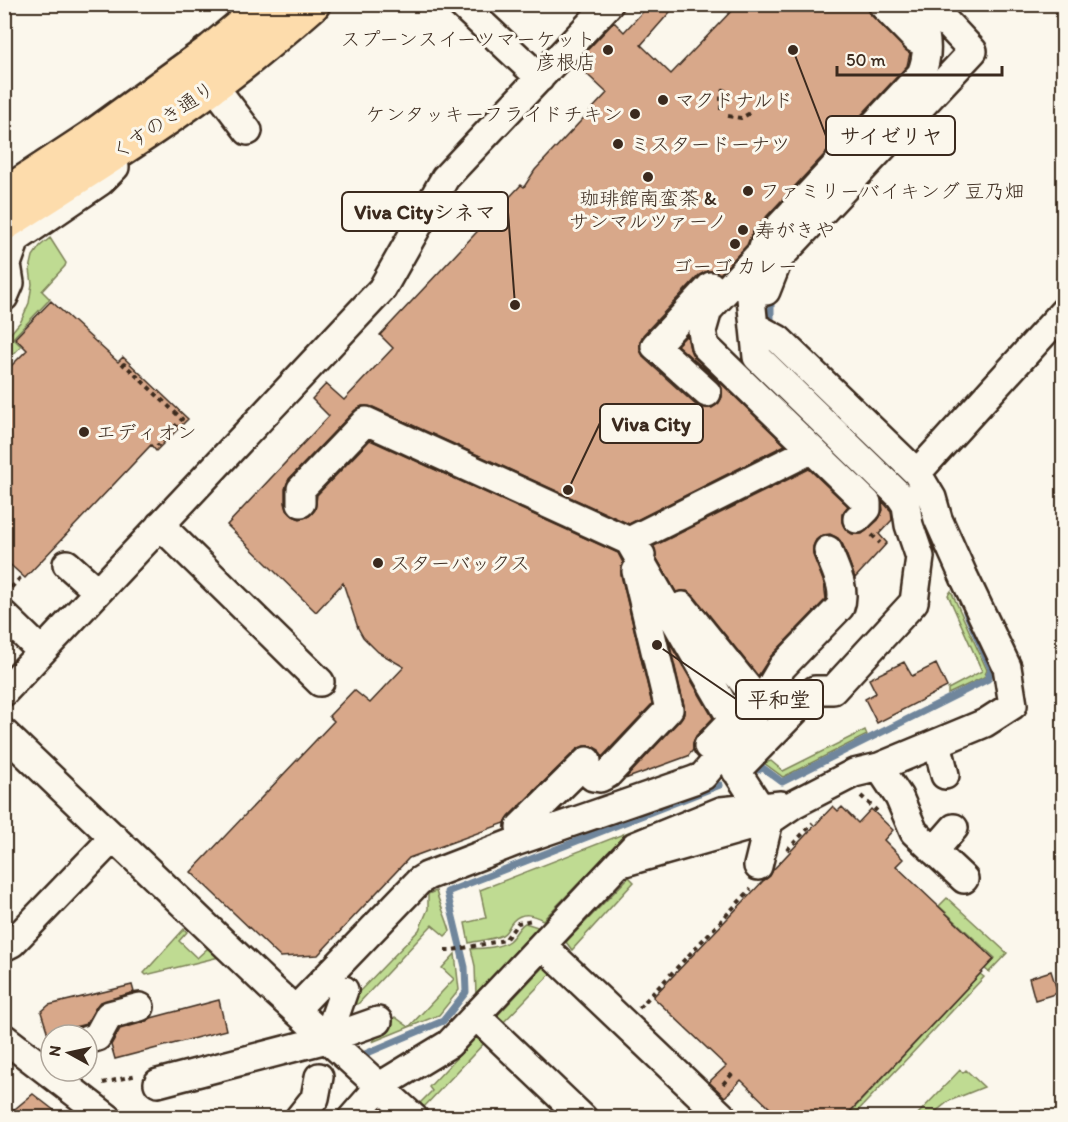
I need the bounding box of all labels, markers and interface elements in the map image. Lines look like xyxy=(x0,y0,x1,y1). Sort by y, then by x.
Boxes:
place label: スプーンスイーツマーケット 彦根店 xyxy=(340,27,596,74)
scale bar xyxy=(837,39,1002,77)
marker: スプーンスイーツマーケット 彦根店 xyxy=(601,43,615,57)
text: 50 m xyxy=(846,49,886,71)
street label: くすのき通り xyxy=(107,76,219,164)
place label: マクドナルド xyxy=(675,88,793,112)
marker: マクドナルド xyxy=(656,93,670,107)
place label: ケンタッキーフライドチキン xyxy=(365,102,623,126)
marker: ケンタッキーフライドチキン xyxy=(628,107,642,121)
callout: サイゼリヤ xyxy=(826,116,955,155)
text: サイゼリヤ xyxy=(839,123,943,148)
place label: ミスタードーナツ xyxy=(630,132,790,156)
marker: ミスタードーナツ xyxy=(611,137,625,151)
marker: 珈琲館南蛮茶 & サンマルツァーノ xyxy=(641,170,655,184)
place label: ファミリーバイキング 豆乃畑 xyxy=(760,179,1025,203)
marker: ファミリーバイキング 豆乃畑 xyxy=(741,184,755,198)
place label: 珈琲館南蛮茶 & サンマルツァーノ xyxy=(569,186,727,233)
callout: Viva Cityシネマ xyxy=(342,192,508,231)
text: Viva Cityシネマ xyxy=(354,199,496,225)
place label: 寿がきや xyxy=(755,218,835,242)
marker: 寿がきや xyxy=(736,223,750,237)
marker: ゴーゴ カレー xyxy=(728,237,742,251)
place label: ゴーゴ カレー xyxy=(672,254,798,278)
callout: Viva City xyxy=(600,404,703,443)
text: Viva City xyxy=(611,411,692,437)
place label: エディオン xyxy=(96,420,197,444)
marker: エディオン xyxy=(77,425,91,439)
place label: スターバックス xyxy=(390,551,530,575)
marker: スターバックス xyxy=(371,556,385,570)
callout: 平和堂 xyxy=(736,680,823,719)
text: 平和堂 xyxy=(748,687,811,712)
north arrow xyxy=(39,1023,99,1083)
text: N xyxy=(44,1044,65,1058)

